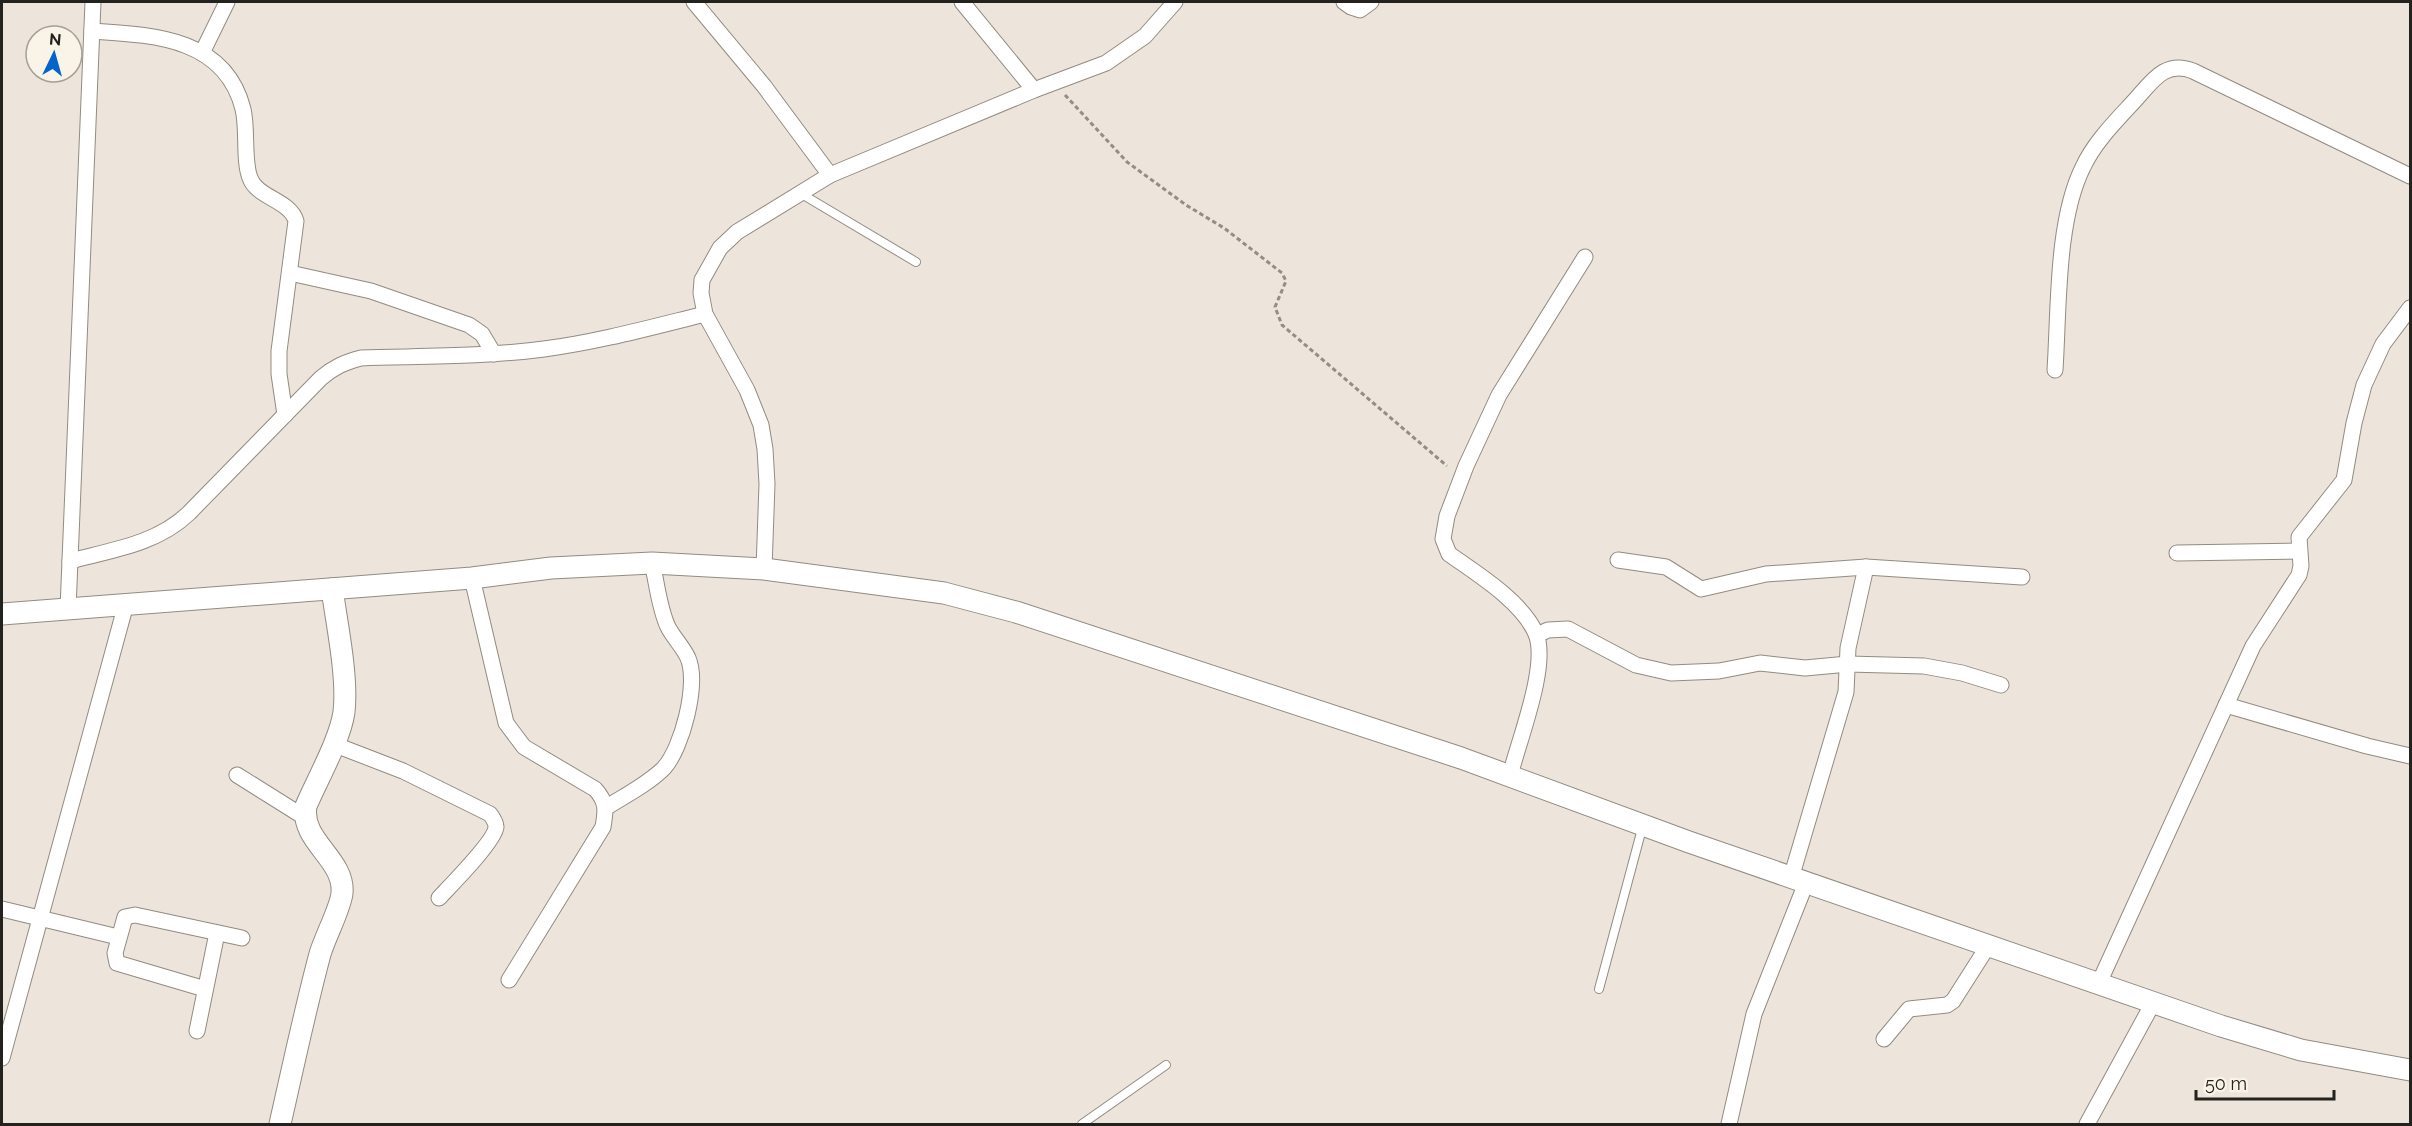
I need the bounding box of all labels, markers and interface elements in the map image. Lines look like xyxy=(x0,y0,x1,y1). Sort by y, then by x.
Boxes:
north arrow xyxy=(24,24,84,84)
text: N xyxy=(48,30,62,50)
scale bar xyxy=(2196,1063,2334,1101)
text: 50 m xyxy=(2205,1073,2247,1094)

